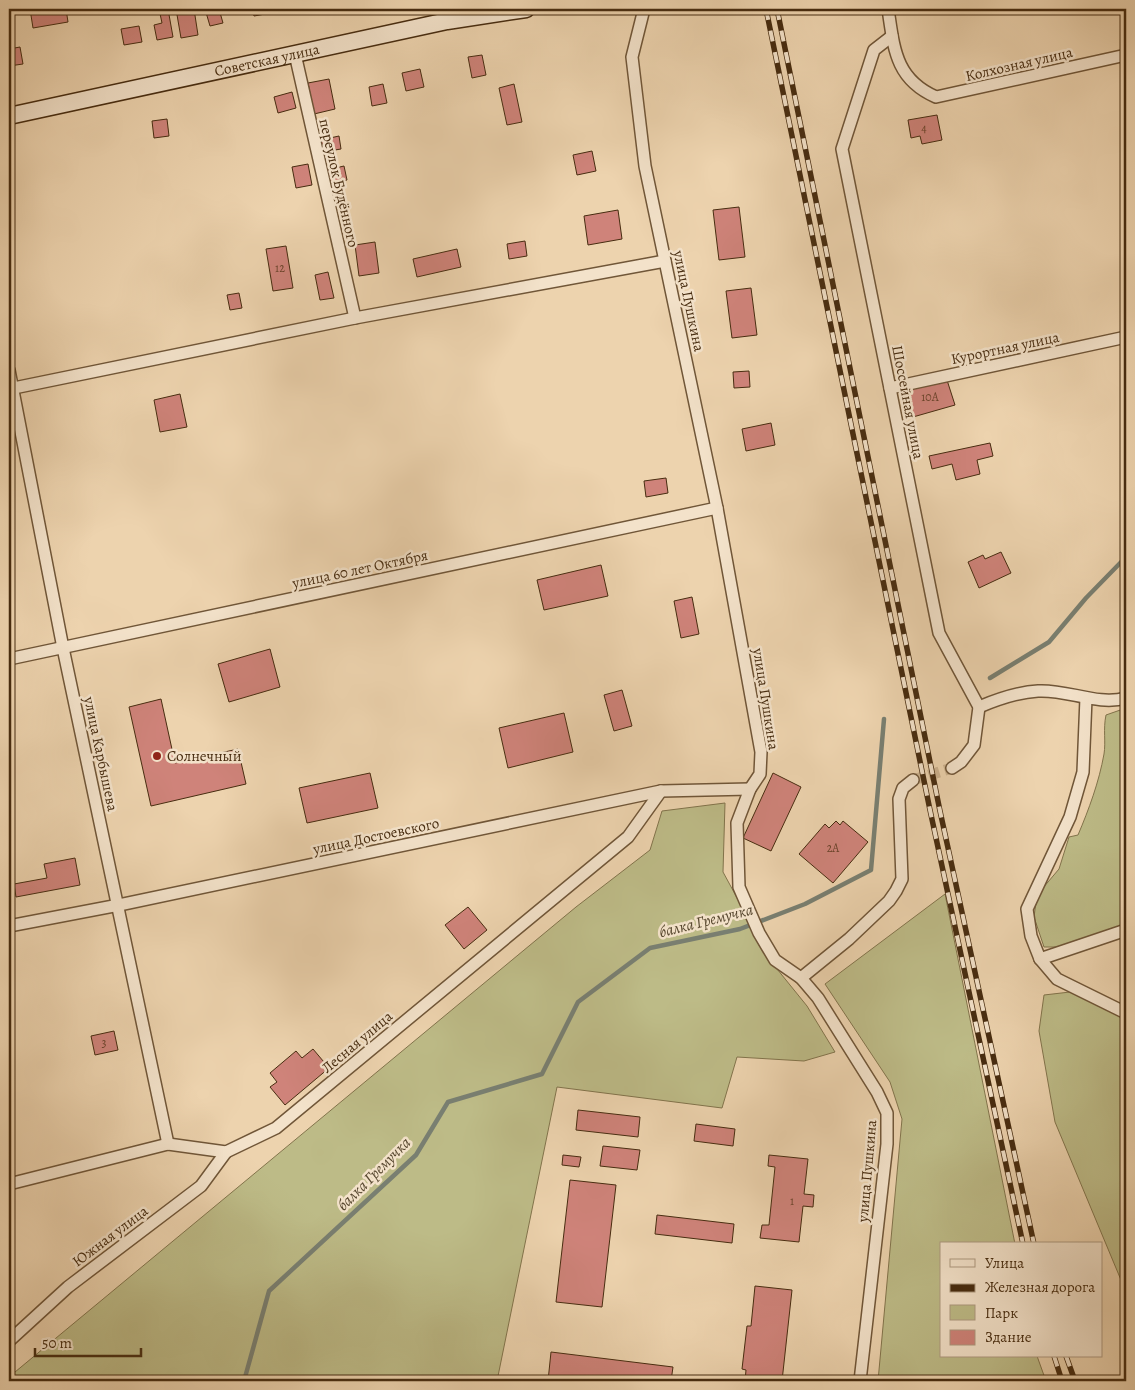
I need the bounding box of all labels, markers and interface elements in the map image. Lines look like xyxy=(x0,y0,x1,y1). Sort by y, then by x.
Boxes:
street label: Советская улица xyxy=(213,39,321,81)
street label: Колхозная улица xyxy=(963,42,1075,86)
street label: переулок Будённого xyxy=(314,117,364,249)
house number: 4 xyxy=(921,120,927,136)
street label: улица Пушкина xyxy=(668,248,709,353)
house number: 12 xyxy=(275,260,285,276)
street label: Курортная улица xyxy=(949,327,1061,369)
street label: Шоссейная улица xyxy=(887,343,929,461)
house number: 10А xyxy=(921,389,940,405)
street label: улица 60 лет Октября xyxy=(290,545,430,593)
street label: улица Пушкина xyxy=(748,646,784,751)
street label: улица Карбышева xyxy=(79,694,123,813)
place label: Солнечный xyxy=(167,746,242,766)
marker: Солнечный xyxy=(151,750,163,762)
street label: улица Достоевского xyxy=(310,813,441,859)
house number: 2А xyxy=(827,840,840,856)
water label: балка Гремучка xyxy=(657,899,755,943)
street label: Лесная улица xyxy=(317,1006,397,1078)
house number: 3 xyxy=(102,1035,107,1051)
street label: улица Пушкина xyxy=(852,1119,881,1224)
water label: балка Гремучка xyxy=(332,1132,416,1216)
house number: 1 xyxy=(790,1193,794,1209)
street label: Южная улица xyxy=(68,1201,152,1271)
legend xyxy=(940,1242,1102,1358)
text: Улица xyxy=(985,1253,1024,1273)
text: Железная дорога xyxy=(985,1277,1095,1297)
text: Парк xyxy=(985,1303,1018,1323)
scale bar xyxy=(35,1325,141,1357)
text: Здание xyxy=(985,1327,1032,1347)
text: 50 m xyxy=(42,1333,72,1353)

